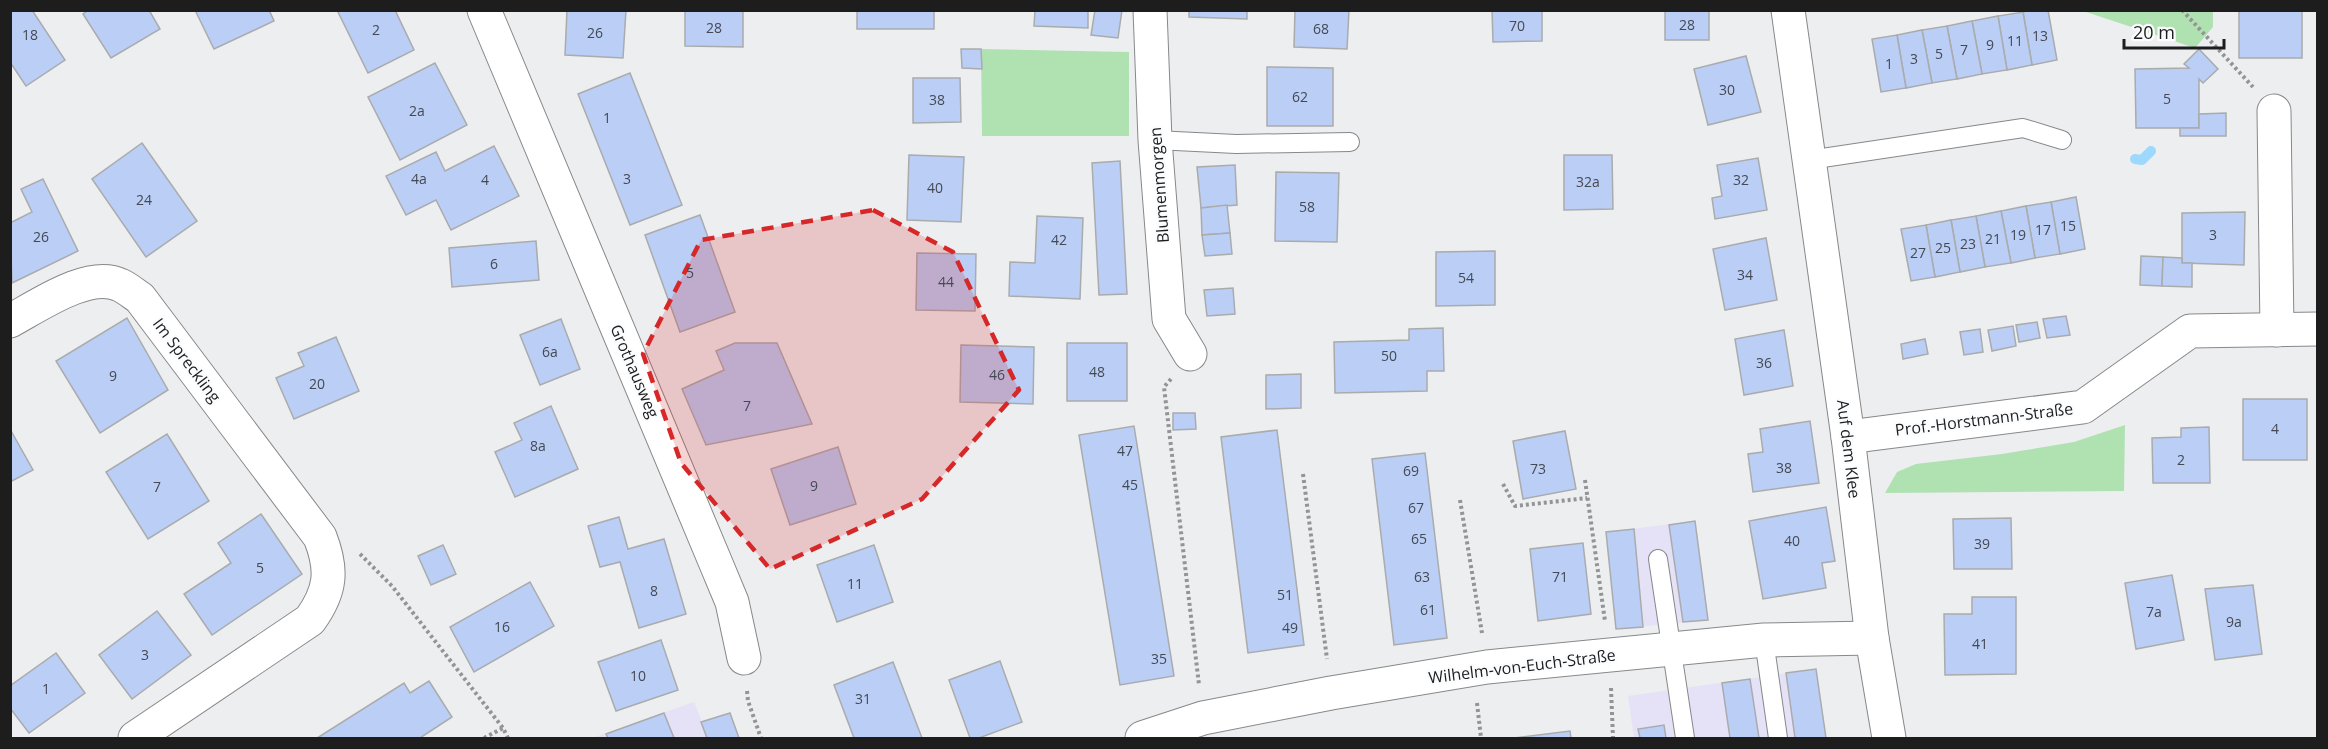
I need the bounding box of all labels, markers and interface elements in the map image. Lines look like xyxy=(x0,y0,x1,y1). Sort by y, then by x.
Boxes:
scale bar xyxy=(2124,12,2224,50)
house number: 28 xyxy=(1679,15,1695,34)
house number: 70 xyxy=(1509,16,1525,35)
house number: 28 xyxy=(706,18,722,37)
house number: 68 xyxy=(1313,19,1329,38)
house number: 2 xyxy=(372,20,380,39)
text: 20 m xyxy=(2133,20,2175,44)
house number: 26 xyxy=(587,23,603,42)
house number: 18 xyxy=(22,25,38,44)
house number: 13 xyxy=(2032,26,2048,45)
house number: 11 xyxy=(2007,31,2023,50)
house number: 9 xyxy=(1986,35,1994,54)
house number: 7 xyxy=(1960,40,1968,59)
house number: 5 xyxy=(1935,44,1943,63)
house number: 3 xyxy=(1910,49,1918,68)
house number: 1 xyxy=(1885,54,1893,73)
house number: 30 xyxy=(1719,80,1735,99)
house number: 62 xyxy=(1292,87,1308,106)
house number: 5 xyxy=(2163,89,2171,108)
house number: 38 xyxy=(929,90,945,109)
house number: 2a xyxy=(409,101,425,120)
house number: 1 xyxy=(603,108,611,127)
street label: Blumenmorgen xyxy=(1144,126,1174,244)
house number: 4a xyxy=(411,169,427,188)
house number: 3 xyxy=(623,169,631,188)
house number: 4 xyxy=(481,170,489,189)
house number: 32 xyxy=(1733,170,1749,189)
house number: 32a xyxy=(1576,172,1600,191)
house number: 40 xyxy=(927,178,943,197)
house number: 24 xyxy=(136,190,152,209)
house number: 58 xyxy=(1299,197,1315,216)
house number: 15 xyxy=(2060,216,2076,235)
house number: 17 xyxy=(2035,220,2051,239)
house number: 19 xyxy=(2010,225,2026,244)
house number: 3 xyxy=(2209,225,2217,244)
house number: 26 xyxy=(33,227,49,246)
house number: 21 xyxy=(1985,229,2001,248)
house number: 42 xyxy=(1051,230,1067,249)
house number: 23 xyxy=(1960,234,1976,253)
house number: 25 xyxy=(1935,238,1951,257)
house number: 27 xyxy=(1910,243,1926,262)
house number: 6 xyxy=(490,254,498,273)
house number: 5 xyxy=(686,263,694,282)
house number: 34 xyxy=(1737,265,1753,284)
house number: 54 xyxy=(1458,268,1474,287)
house number: 44 xyxy=(938,272,954,291)
street label: Im Spreckling xyxy=(148,313,226,407)
street label: Grothausweg xyxy=(605,321,665,421)
house number: 6a xyxy=(542,342,558,361)
house number: 50 xyxy=(1381,346,1397,365)
house number: 36 xyxy=(1756,353,1772,372)
house number: 48 xyxy=(1089,362,1105,381)
house number: 46 xyxy=(989,365,1005,384)
house number: 9 xyxy=(109,366,117,385)
house number: 20 xyxy=(309,374,325,393)
house number: 7 xyxy=(743,396,751,415)
street label: Prof.-Horstmann-Straße xyxy=(1894,397,2074,441)
street label: Auf dem Klee xyxy=(1832,399,1866,499)
house number: 4 xyxy=(2271,419,2279,438)
house number: 8a xyxy=(530,436,546,455)
house number: 47 xyxy=(1117,441,1133,460)
house number: 2 xyxy=(2177,450,2185,469)
house number: 38 xyxy=(1776,458,1792,477)
house number: 73 xyxy=(1530,459,1546,478)
house number: 69 xyxy=(1403,461,1419,480)
house number: 45 xyxy=(1122,475,1138,494)
house number: 9 xyxy=(810,476,818,495)
house number: 7 xyxy=(153,477,161,496)
house number: 67 xyxy=(1408,498,1424,517)
house number: 65 xyxy=(1411,529,1427,548)
house number: 40 xyxy=(1784,531,1800,550)
house number: 39 xyxy=(1974,534,1990,553)
house number: 5 xyxy=(256,558,264,577)
house number: 63 xyxy=(1414,567,1430,586)
house number: 71 xyxy=(1552,567,1568,586)
house number: 11 xyxy=(847,574,863,593)
house number: 8 xyxy=(650,581,658,600)
house number: 51 xyxy=(1277,585,1293,604)
house number: 61 xyxy=(1420,600,1436,619)
house number: 7a xyxy=(2146,602,2162,621)
house number: 9a xyxy=(2226,612,2242,631)
house number: 16 xyxy=(494,617,510,636)
house number: 49 xyxy=(1282,618,1298,637)
house number: 41 xyxy=(1972,634,1988,653)
street label: Wilhelm-von-Euch-Straße xyxy=(1427,644,1617,688)
house number: 3 xyxy=(141,645,149,664)
house number: 35 xyxy=(1151,649,1167,668)
house number: 10 xyxy=(630,666,646,685)
house number: 1 xyxy=(42,679,50,698)
house number: 31 xyxy=(855,689,871,708)

